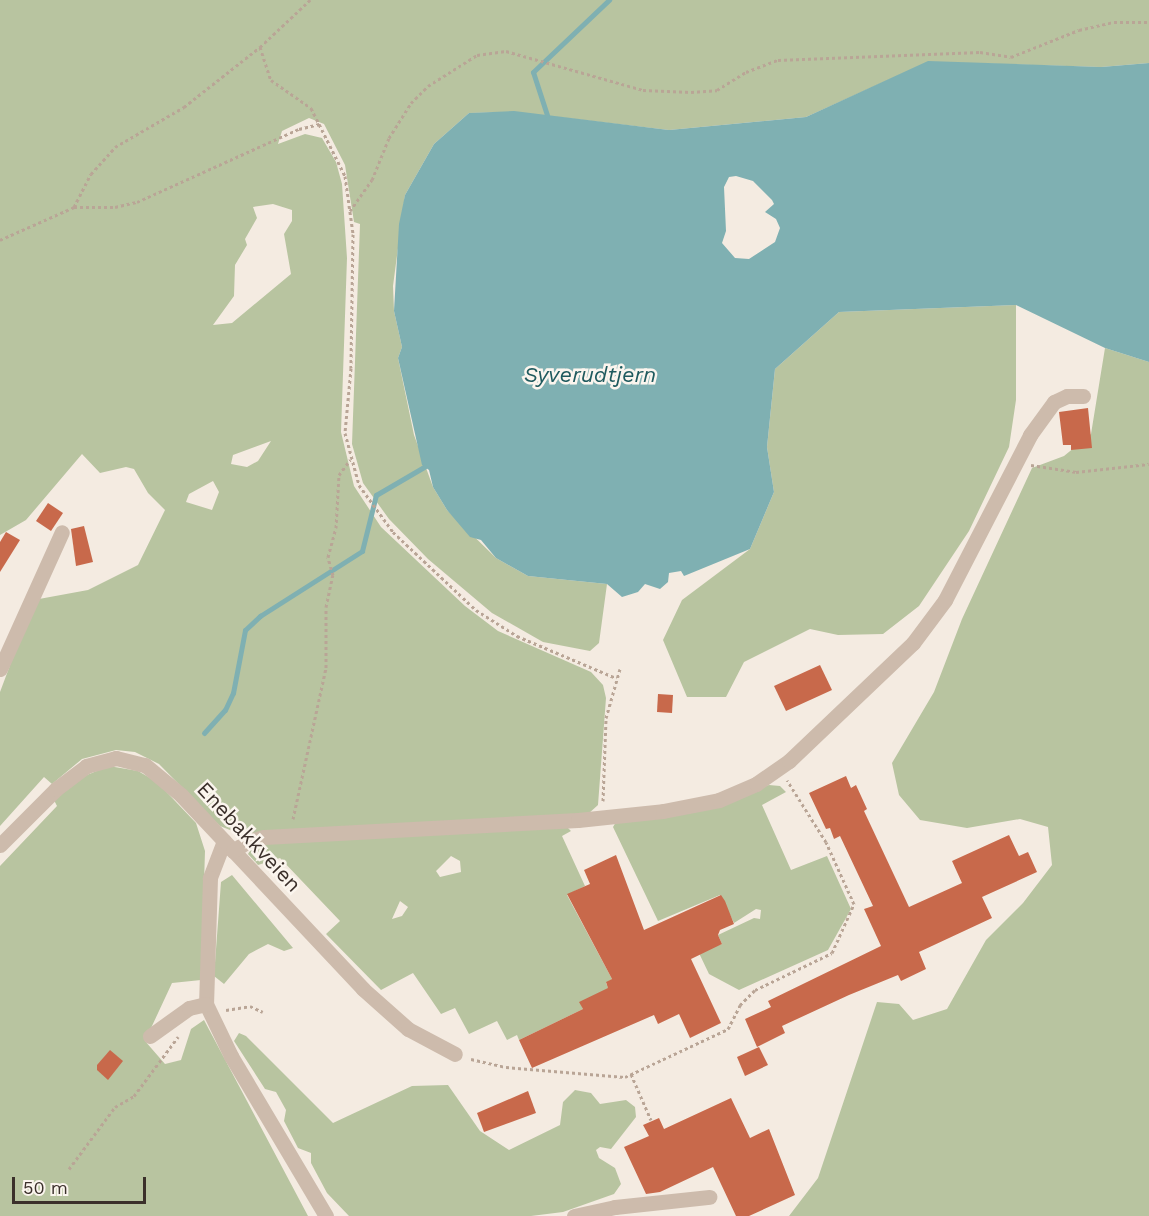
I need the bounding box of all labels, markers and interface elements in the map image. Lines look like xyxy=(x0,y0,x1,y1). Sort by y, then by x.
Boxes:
water label: Syverudtjern xyxy=(524,362,656,388)
street label: Enebakkveien xyxy=(192,777,306,897)
scale bar xyxy=(15,1165,148,1203)
text: 50 m xyxy=(23,1177,68,1198)

